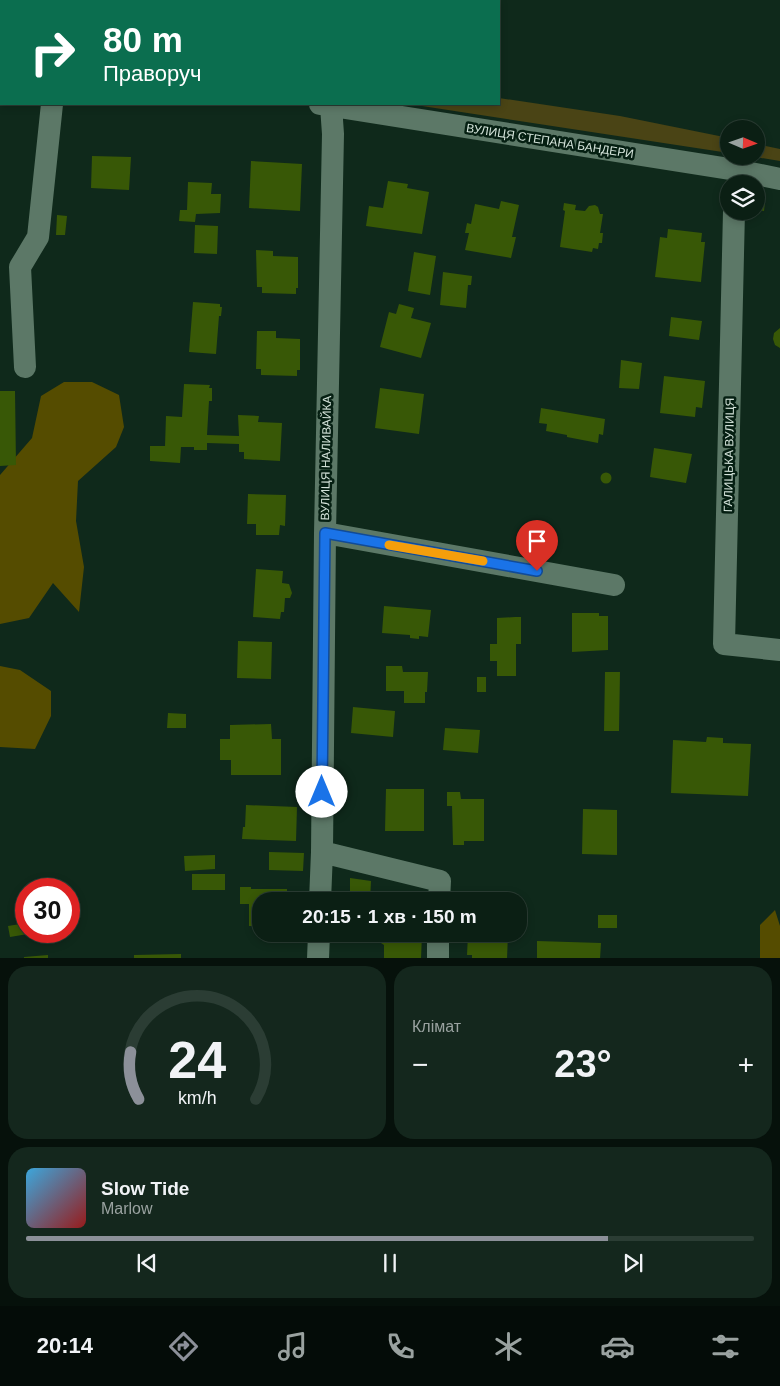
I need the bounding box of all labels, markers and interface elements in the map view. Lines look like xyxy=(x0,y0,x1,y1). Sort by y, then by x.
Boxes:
icon: right xyxy=(20,20,85,85)
text: 80 m xyxy=(103,20,183,59)
text: Праворуч xyxy=(103,61,201,86)
north arrow xyxy=(720,120,765,165)
map controls xyxy=(720,120,765,220)
street label: ВУЛИЦЯ СТЕПАНА БАНДЕРИ xyxy=(465,121,635,161)
button: layers xyxy=(720,175,765,220)
street label: ВУЛИЦЯ НАЛИВАЙКА xyxy=(317,395,334,521)
street label: ГАЛИЦЬКА ВУЛИЦЯ xyxy=(721,398,737,512)
pin xyxy=(516,520,558,571)
icon: arrive xyxy=(523,527,551,555)
position arrow xyxy=(295,765,347,817)
speed limit sign: 30 xyxy=(15,878,80,943)
text: 20:15 · 1 хв · 150 m xyxy=(302,906,477,927)
text: Клімат xyxy=(412,1018,461,1035)
text: 24 xyxy=(168,1031,226,1089)
text: 23° xyxy=(554,1043,612,1085)
text: − xyxy=(412,1049,428,1080)
text: + xyxy=(738,1049,754,1080)
text: km/h xyxy=(178,1088,216,1108)
text: Slow Tide xyxy=(101,1178,189,1199)
text: Marlow xyxy=(101,1200,153,1217)
icon: previous xyxy=(133,1249,161,1277)
icon: pause xyxy=(376,1249,404,1277)
icon: next xyxy=(619,1249,647,1277)
icon: directions xyxy=(166,1329,201,1364)
icon: music xyxy=(275,1329,310,1364)
icon: phone xyxy=(383,1329,418,1364)
icon: climate xyxy=(491,1329,526,1364)
icon: car xyxy=(600,1329,635,1364)
icon: filters xyxy=(708,1329,743,1364)
text: 20:14 xyxy=(37,1333,93,1358)

